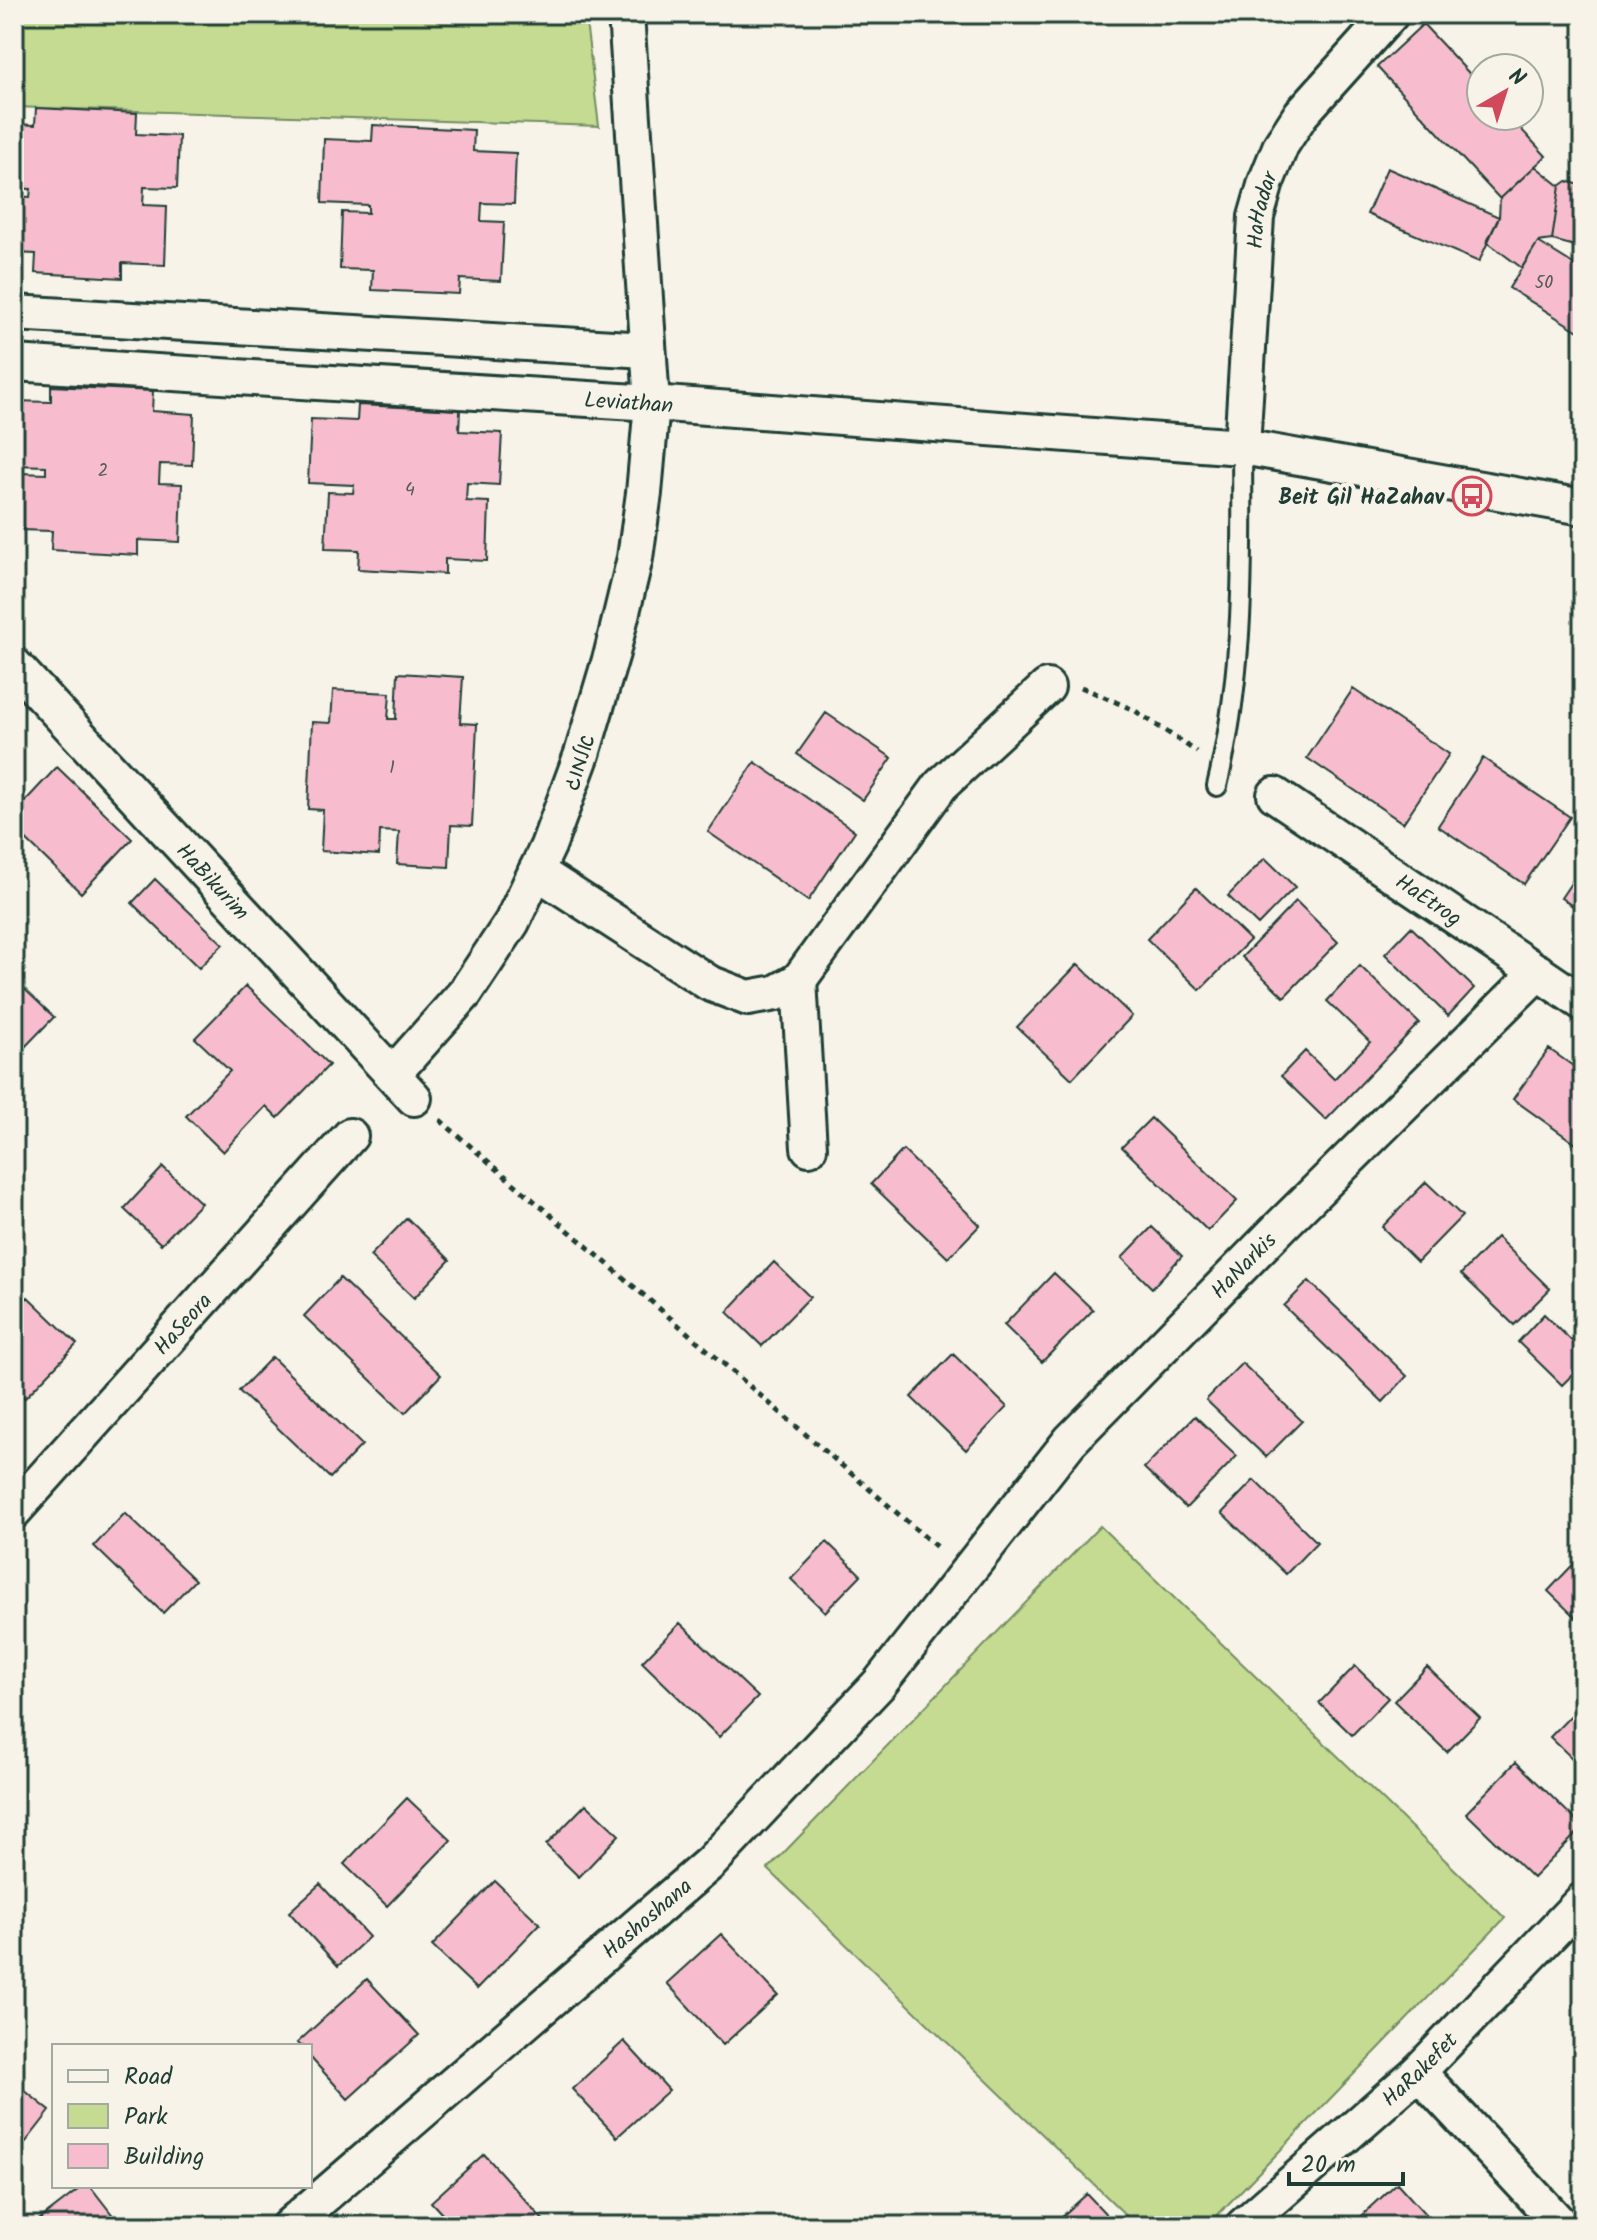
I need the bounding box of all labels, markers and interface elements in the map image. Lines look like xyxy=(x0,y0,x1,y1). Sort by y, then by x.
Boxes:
north arrow xyxy=(1465,52,1545,132)
text: N xyxy=(1500,60,1533,96)
street label: HaHadar xyxy=(1239,165,1289,250)
house number: 50 xyxy=(1535,269,1553,298)
street label: Leviathan xyxy=(583,384,674,425)
house number: 2 xyxy=(98,457,108,486)
bus stop icon: Beit Gil HaZahav xyxy=(1451,475,1493,517)
house number: 4 xyxy=(405,476,415,505)
place label: Beit Gil HaZahav xyxy=(1278,481,1445,516)
street label: אלמוג xyxy=(554,730,606,796)
house number: 1 xyxy=(389,754,395,783)
street label: HaBikurim xyxy=(166,836,257,930)
street label: HaEtrog xyxy=(1387,866,1468,936)
street label: HaNarkis xyxy=(1203,1224,1287,1308)
street label: HaSeora xyxy=(146,1286,222,1364)
street label: Hashoshana xyxy=(595,1871,701,1969)
street label: HaRakefet xyxy=(1375,2025,1468,2117)
legend xyxy=(52,2044,312,2188)
text: Road xyxy=(124,2058,173,2097)
text: Park xyxy=(124,2098,168,2137)
scale bar xyxy=(1289,2136,1403,2186)
text: Building xyxy=(124,2138,204,2177)
text: 20 m xyxy=(1301,2146,1356,2185)

